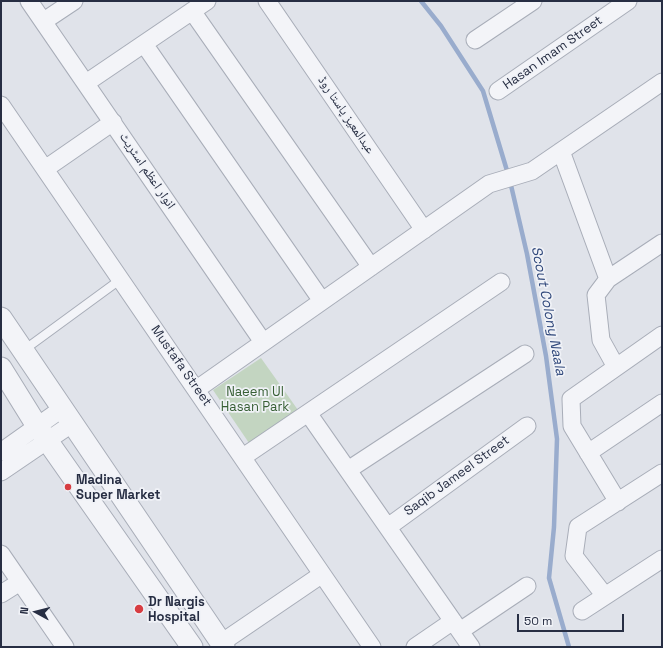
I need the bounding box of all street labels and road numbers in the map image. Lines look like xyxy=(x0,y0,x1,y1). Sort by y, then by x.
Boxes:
street label: Hasan Imam Street xyxy=(500,13,606,93)
street label: عبدالمعیز پاستا روڈ xyxy=(314,73,378,157)
street label: انوار اعظم اسٹریٹ xyxy=(116,130,178,212)
street label: Mustafa Street xyxy=(147,323,215,409)
street label: Saqib Jameel Street xyxy=(401,433,513,519)

